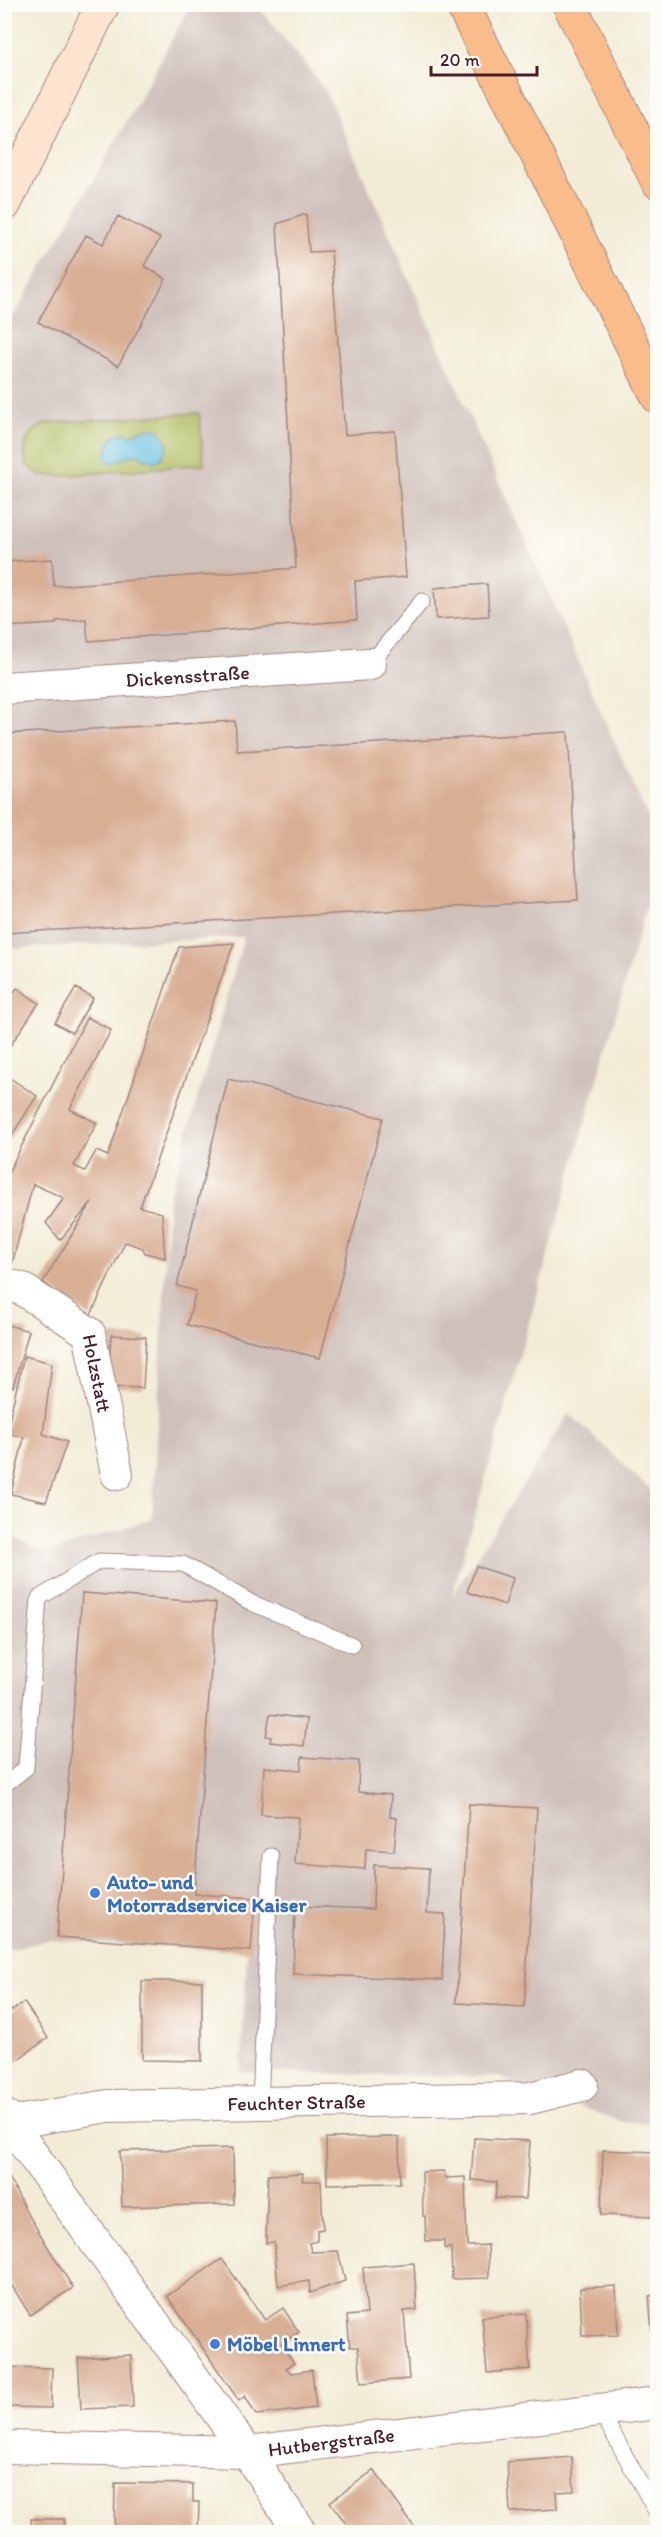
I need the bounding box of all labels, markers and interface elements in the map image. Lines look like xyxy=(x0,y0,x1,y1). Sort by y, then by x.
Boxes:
scale bar xyxy=(431,39,538,77)
text: 20 m xyxy=(440,49,480,71)
street label: Dickensstraße xyxy=(125,660,250,692)
street label: Holzstatt xyxy=(78,1332,117,1415)
place label: Auto- und Motorradservice Kaiser xyxy=(106,1870,307,1917)
marker: Auto- und Motorradservice Kaiser xyxy=(88,1886,102,1900)
street label: Feuchter Straße xyxy=(227,2089,366,2116)
place label: Möbel Linnert xyxy=(227,2332,346,2356)
marker: Möbel Linnert xyxy=(208,2337,222,2351)
street label: Hutbergstraße xyxy=(267,2423,396,2461)

